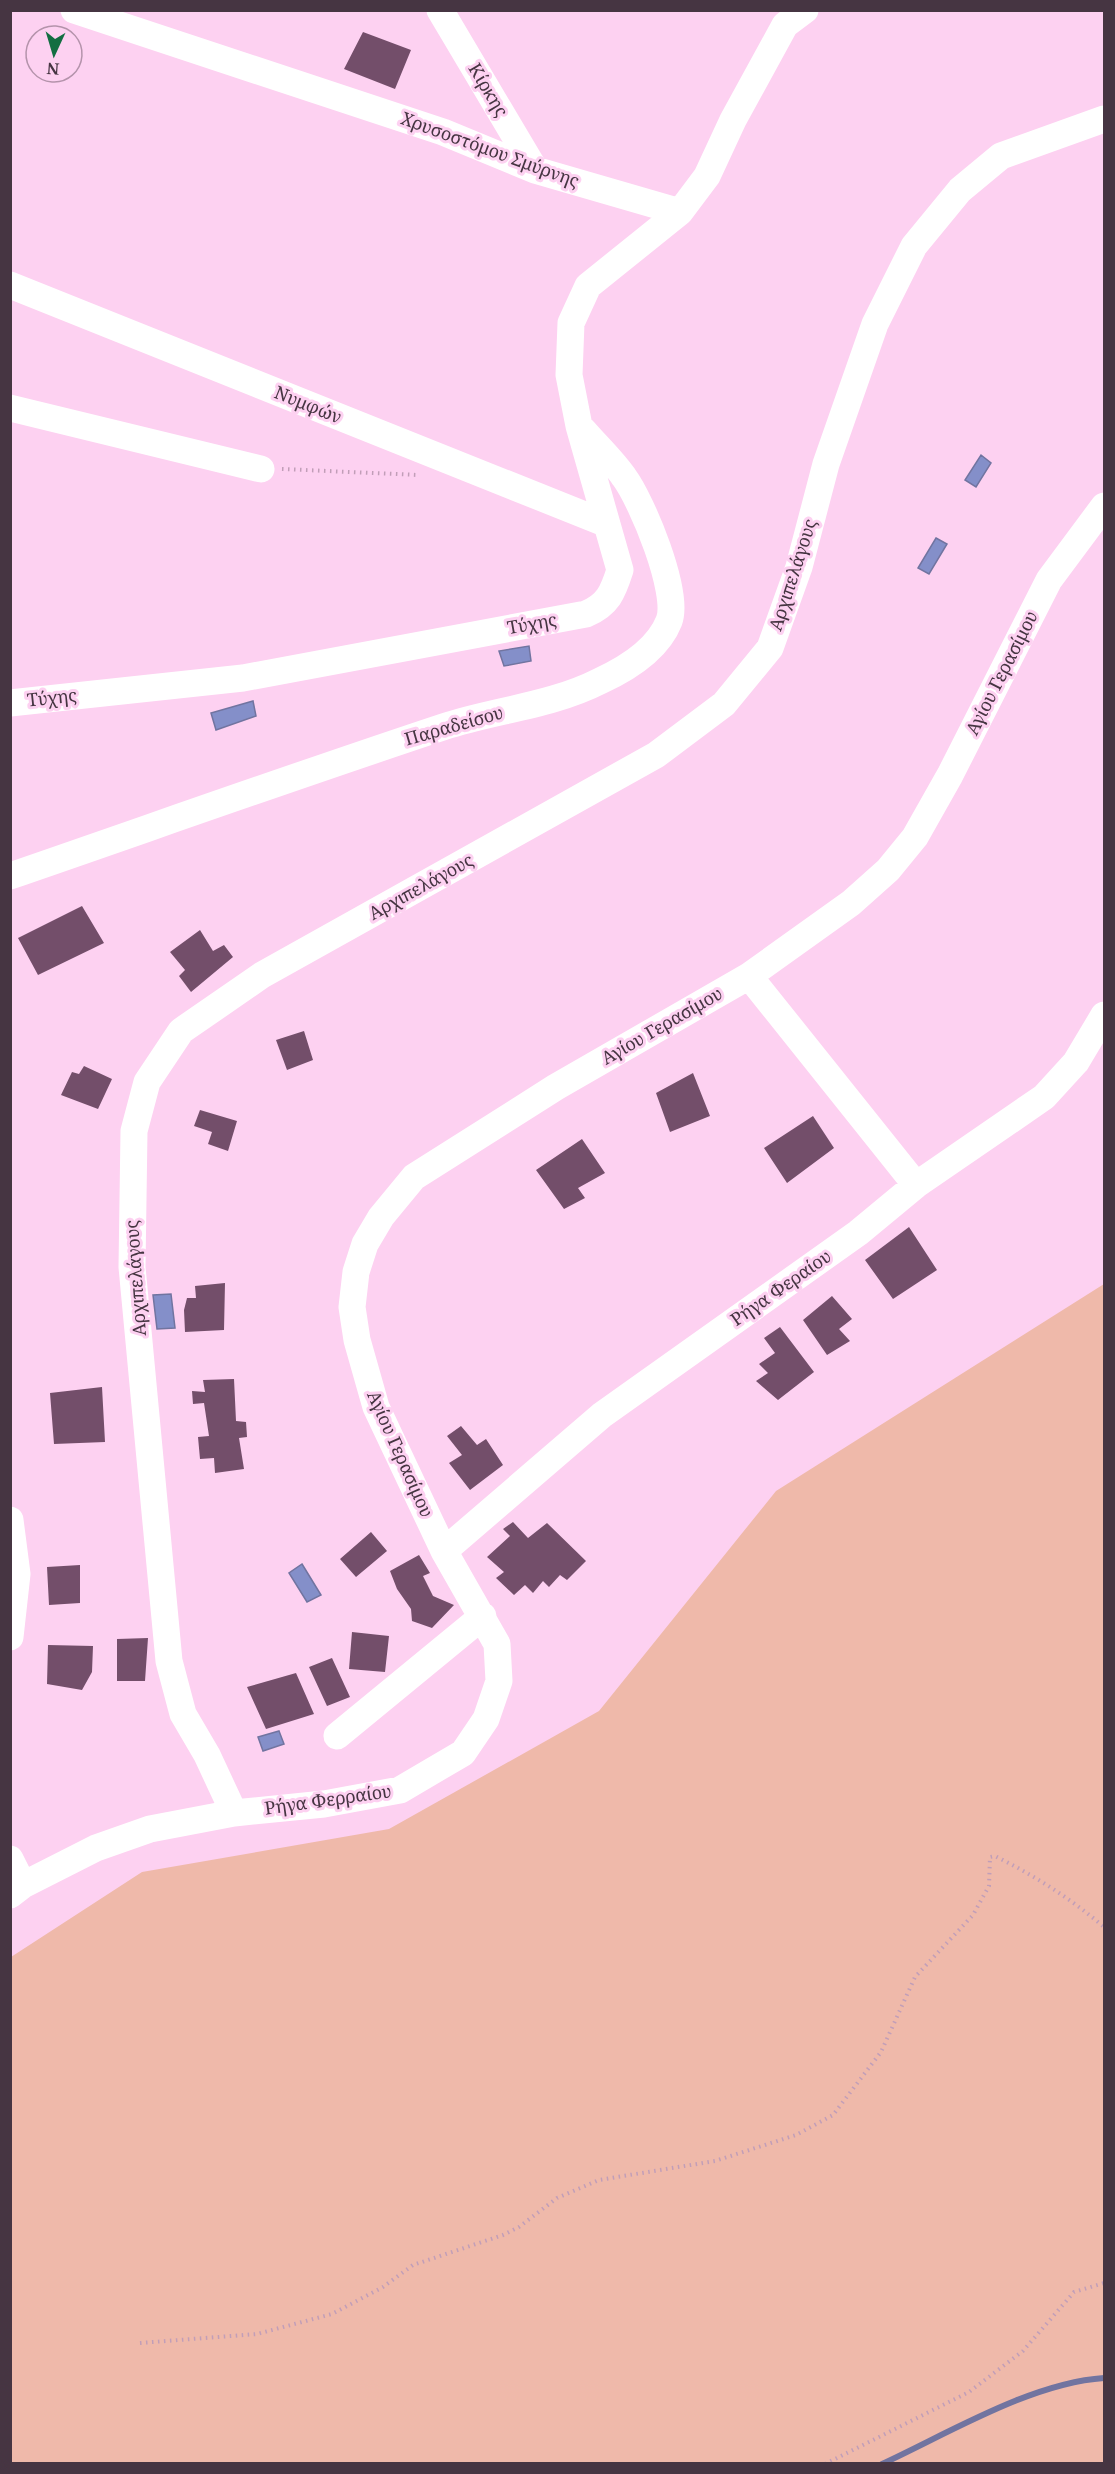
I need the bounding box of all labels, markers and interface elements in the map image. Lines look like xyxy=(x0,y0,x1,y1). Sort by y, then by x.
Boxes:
north arrow xyxy=(24,24,84,84)
text: N xyxy=(46,58,60,80)
street label: Κίρκης xyxy=(464,58,514,121)
street label: Χρυσοστόμου Σμύρνης xyxy=(398,106,583,193)
street label: Νυμφών xyxy=(271,380,346,428)
street label: Αρχιπελάγους xyxy=(763,515,822,634)
street label: Αγίου Γερασίμου xyxy=(959,606,1043,739)
street label: Τύχης xyxy=(505,607,559,639)
street label: Τύχης xyxy=(26,682,78,712)
street label: Παραδείσου xyxy=(402,700,506,751)
street label: Αρχιπελάγους xyxy=(364,847,477,925)
street label: Αγίου Γερασίμου xyxy=(597,981,726,1070)
street label: Αρχιπελάγους xyxy=(119,1219,151,1337)
street label: Ρήγα Φεραίου xyxy=(725,1244,836,1331)
street label: Αγίου Γερασίμου xyxy=(362,1386,440,1521)
street label: Ρήγα Φερραίου xyxy=(263,1778,393,1820)

